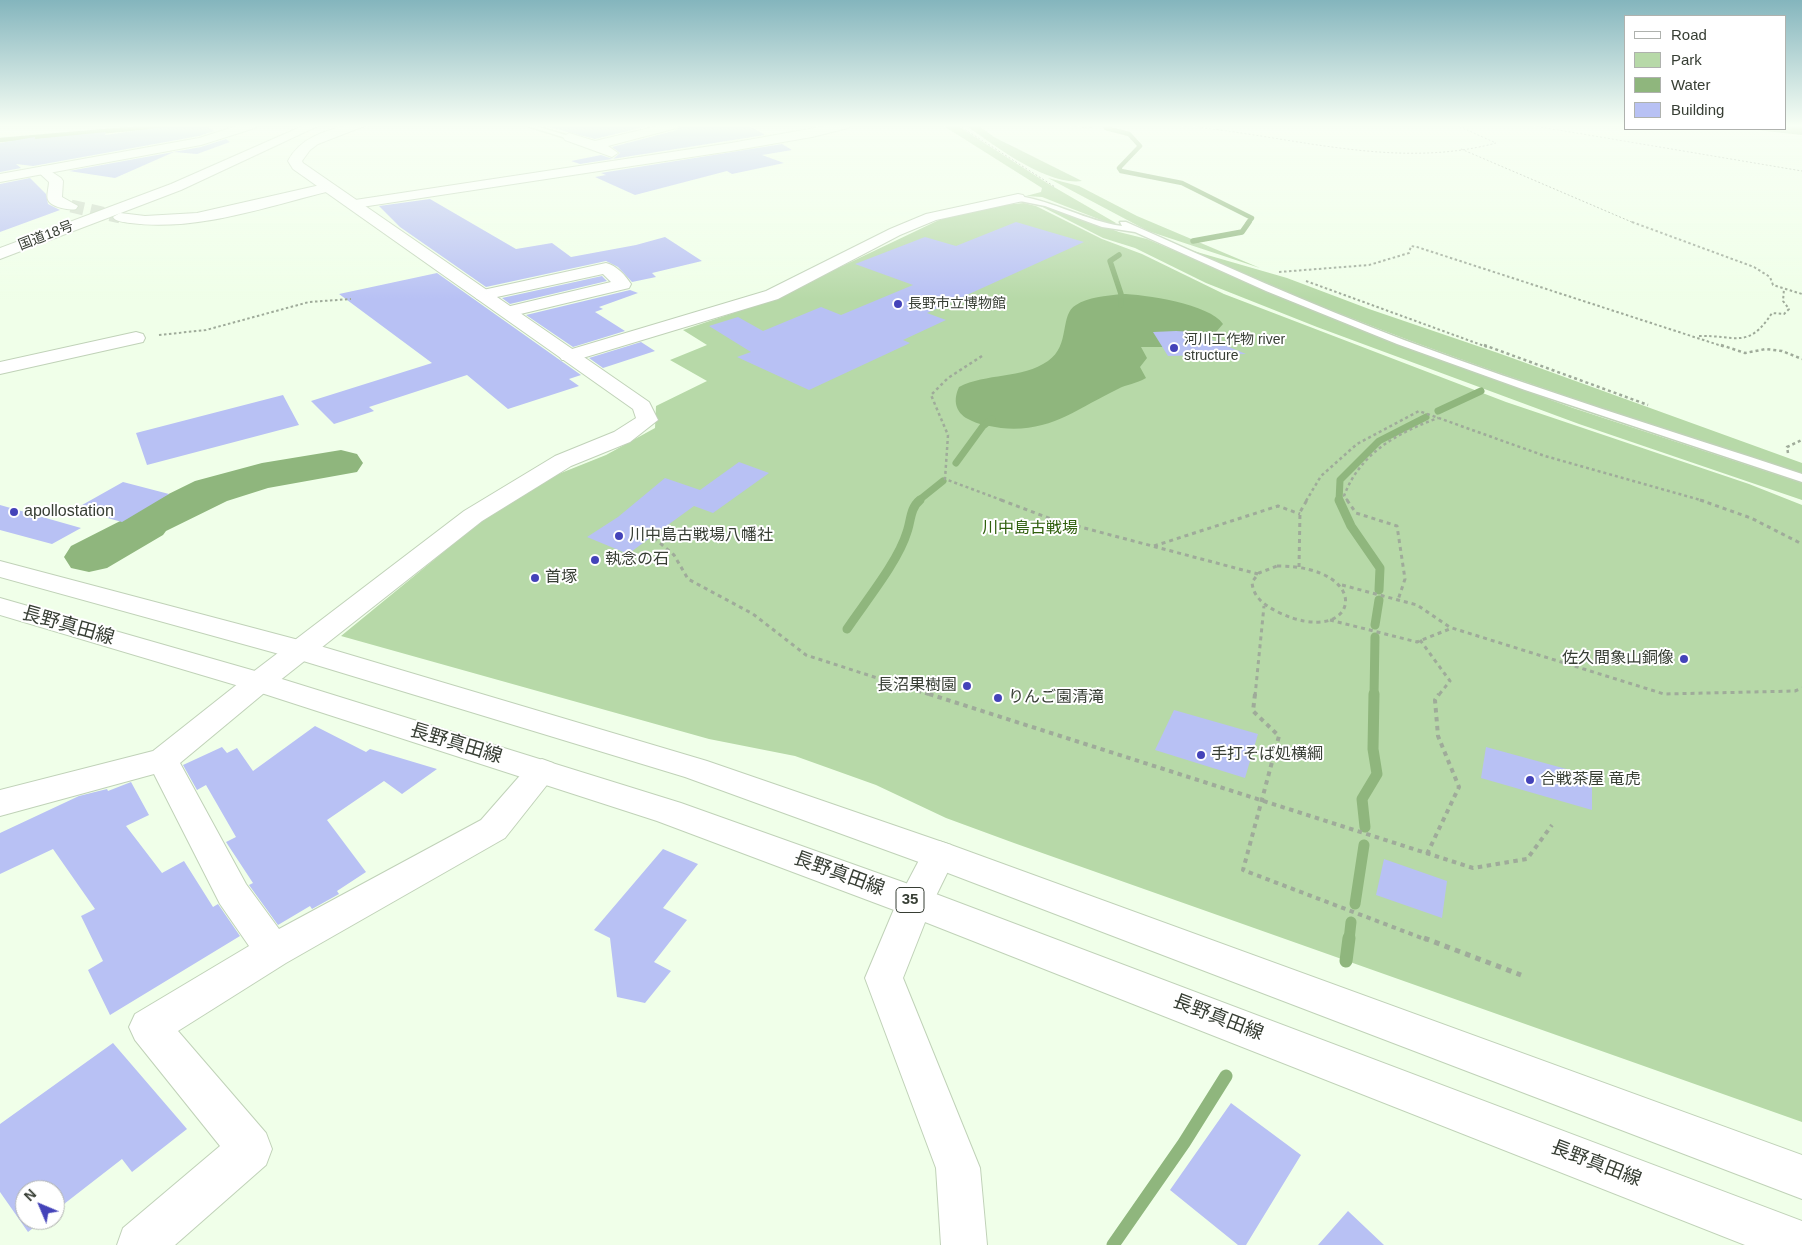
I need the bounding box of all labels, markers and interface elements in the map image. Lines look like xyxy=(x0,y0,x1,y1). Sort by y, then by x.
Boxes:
legend xyxy=(1624,15,1787,130)
text: Road xyxy=(1671,26,1707,43)
text: Park xyxy=(1671,51,1702,68)
text: Water xyxy=(1671,76,1710,93)
text: Building xyxy=(1671,101,1724,118)
street label: 国道18号 xyxy=(16,218,76,254)
place label: 長野市立博物館 xyxy=(908,296,1006,312)
marker: 長野市立博物館 xyxy=(892,298,904,310)
place label: 河川工作物 river structure xyxy=(1184,332,1285,364)
marker: 河川工作物 river structure xyxy=(1168,342,1180,354)
place label: apollostation xyxy=(24,502,114,522)
marker: apollostation xyxy=(8,506,20,518)
park label: 川中島古戦場 xyxy=(982,519,1078,539)
place label: 川中島古戦場八幡社 xyxy=(629,526,773,546)
marker: 川中島古戦場八幡社 xyxy=(613,530,625,542)
place label: 執念の石 xyxy=(605,550,669,570)
marker: 執念の石 xyxy=(589,554,601,566)
place label: 首塚 xyxy=(545,568,577,588)
marker: 首塚 xyxy=(529,572,541,584)
street label: 長野真田線 xyxy=(19,602,117,650)
place label: 佐久間象山銅像 xyxy=(1562,649,1674,669)
marker: 佐久間象山銅像 xyxy=(1678,653,1690,665)
place label: 長沼果樹園 xyxy=(877,676,957,696)
marker: 長沼果樹園 xyxy=(961,680,973,692)
place label: りんご園清滝 xyxy=(1008,688,1104,708)
marker: りんご園清滝 xyxy=(992,692,1004,704)
street label: 長野真田線 xyxy=(407,719,505,769)
place label: 手打そば処横綱 xyxy=(1211,745,1323,765)
marker: 手打そば処横綱 xyxy=(1195,749,1207,761)
place label: 合戦茶屋 竜虎 xyxy=(1540,770,1640,790)
marker: 合戦茶屋 竜虎 xyxy=(1524,774,1536,786)
street label: 長野真田線 xyxy=(790,847,888,901)
road number: 35 xyxy=(896,888,924,912)
street label: 長野真田線 xyxy=(1170,990,1266,1046)
street label: 長野真田線 xyxy=(1548,1136,1644,1192)
north arrow xyxy=(15,1180,65,1230)
text: N xyxy=(21,1186,39,1204)

